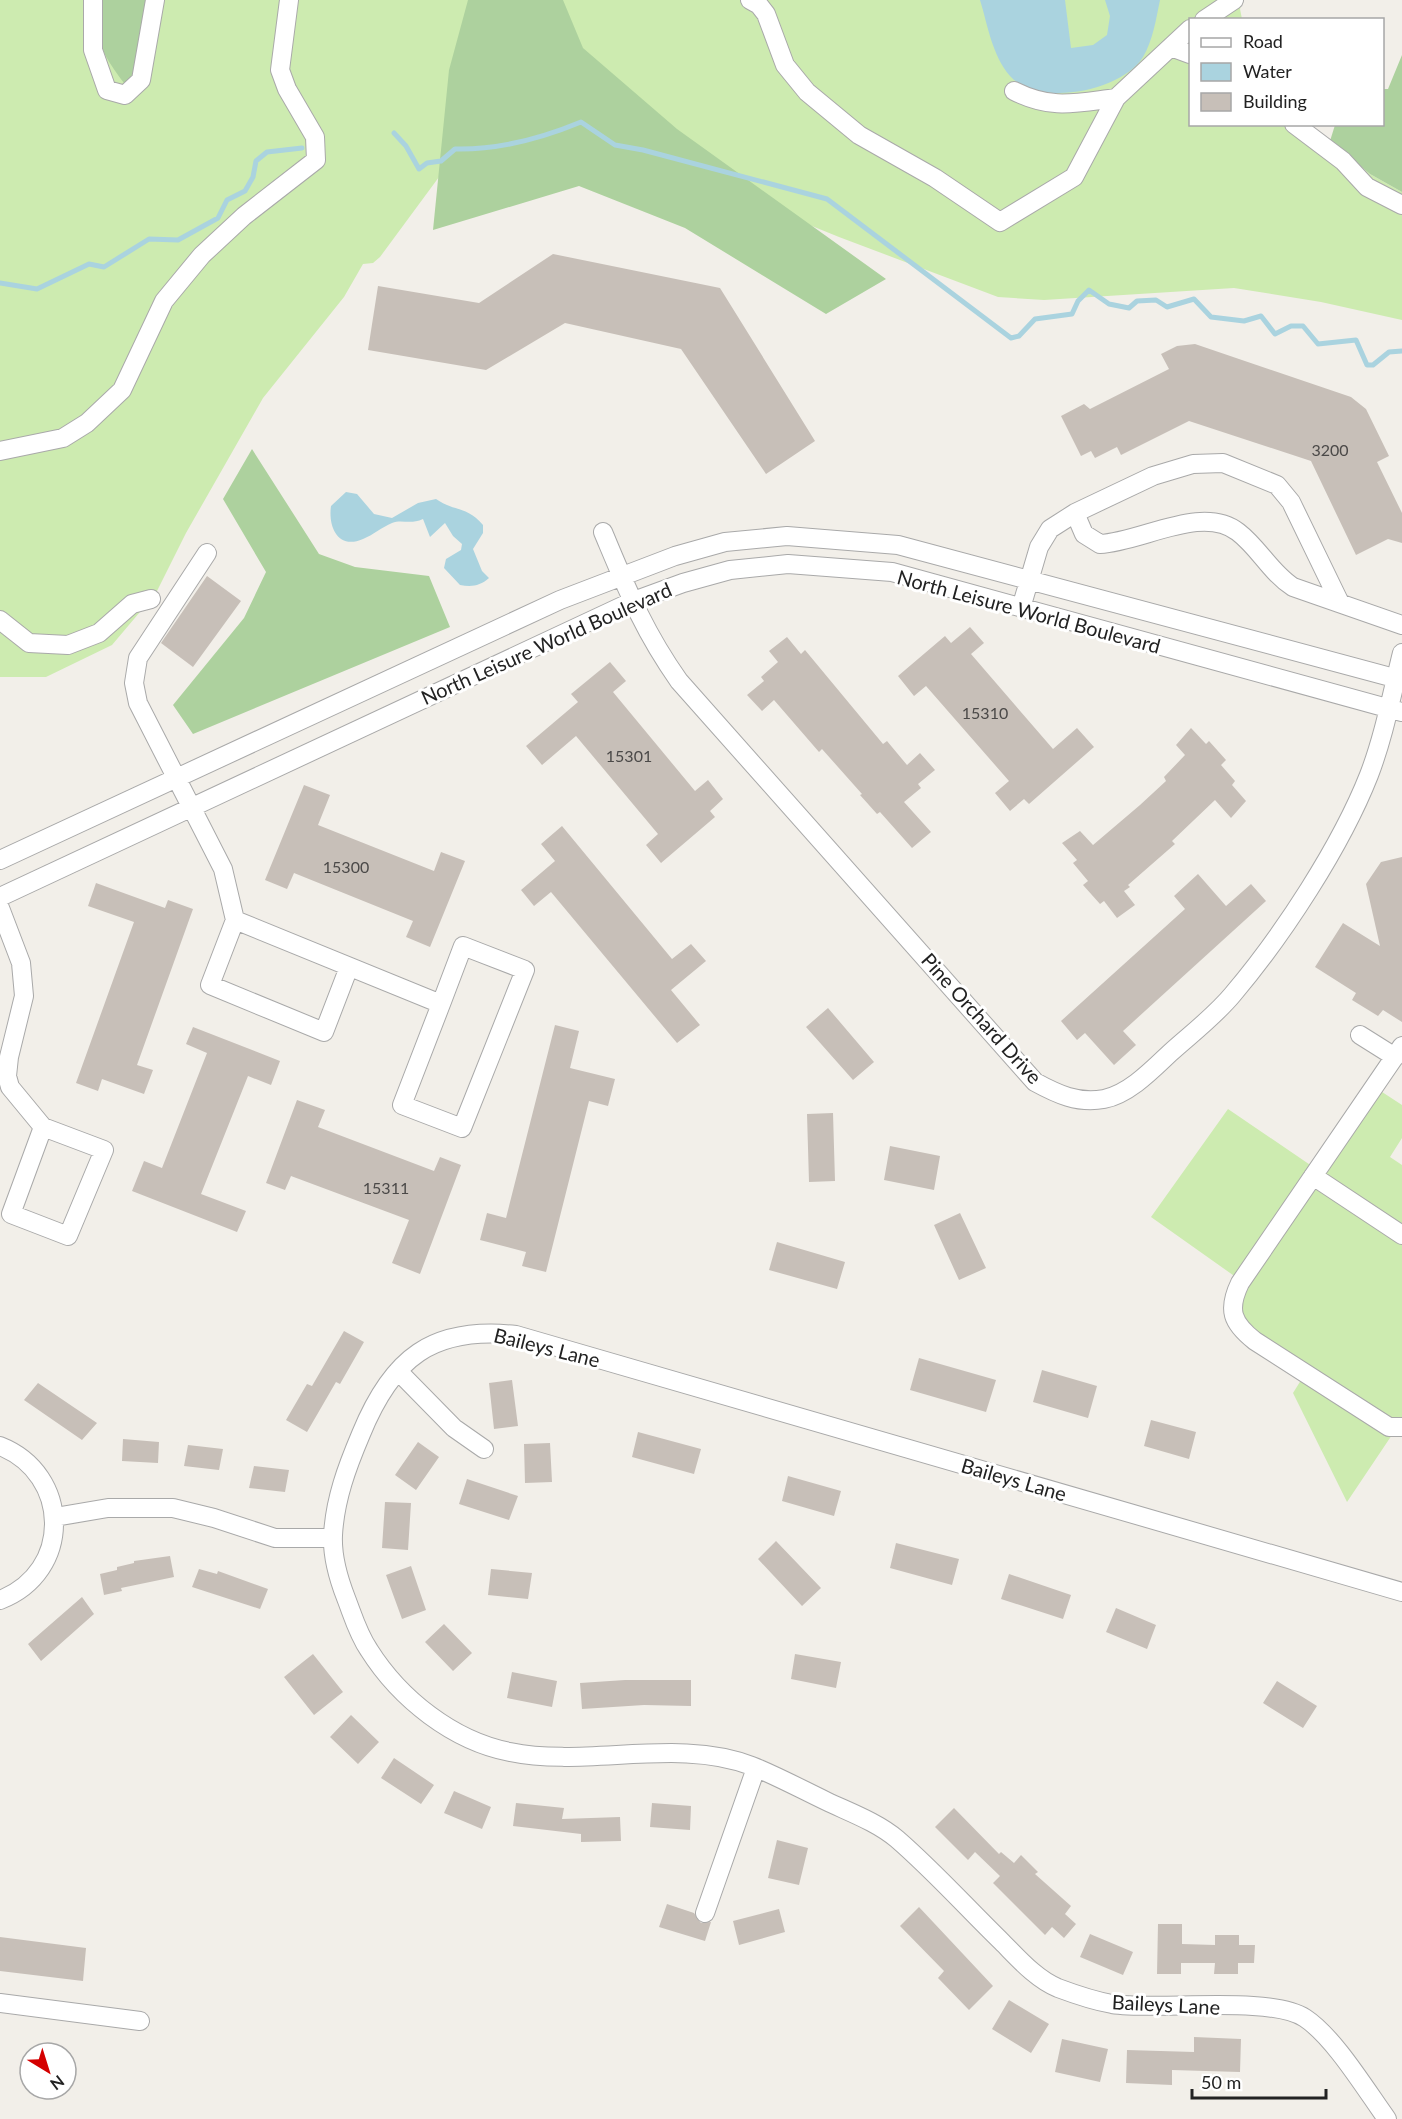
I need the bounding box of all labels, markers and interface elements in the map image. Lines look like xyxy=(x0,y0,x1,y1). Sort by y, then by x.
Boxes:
legend xyxy=(1189,18,1384,126)
text: Road xyxy=(1243,30,1283,52)
text: Water xyxy=(1243,60,1292,82)
text: Building xyxy=(1243,90,1307,112)
house number: 3200 xyxy=(1311,440,1349,459)
street label: North Leisure World Boulevard xyxy=(895,564,1163,658)
street label: North Leisure World Boulevard xyxy=(417,577,675,709)
house number: 15310 xyxy=(962,703,1008,722)
house number: 15301 xyxy=(606,746,652,765)
house number: 15300 xyxy=(323,857,369,876)
street label: Pine Orchard Drive xyxy=(917,948,1047,1088)
house number: 15311 xyxy=(363,1178,409,1197)
street label: Baileys Lane xyxy=(492,1322,602,1372)
street label: Baileys Lane xyxy=(959,1453,1069,1505)
street label: Baileys Lane xyxy=(1111,1989,1221,2019)
north arrow xyxy=(18,2041,78,2101)
scale bar xyxy=(1192,2062,1326,2100)
text: 50 m xyxy=(1201,2071,1241,2093)
text: N xyxy=(47,2072,68,2094)

